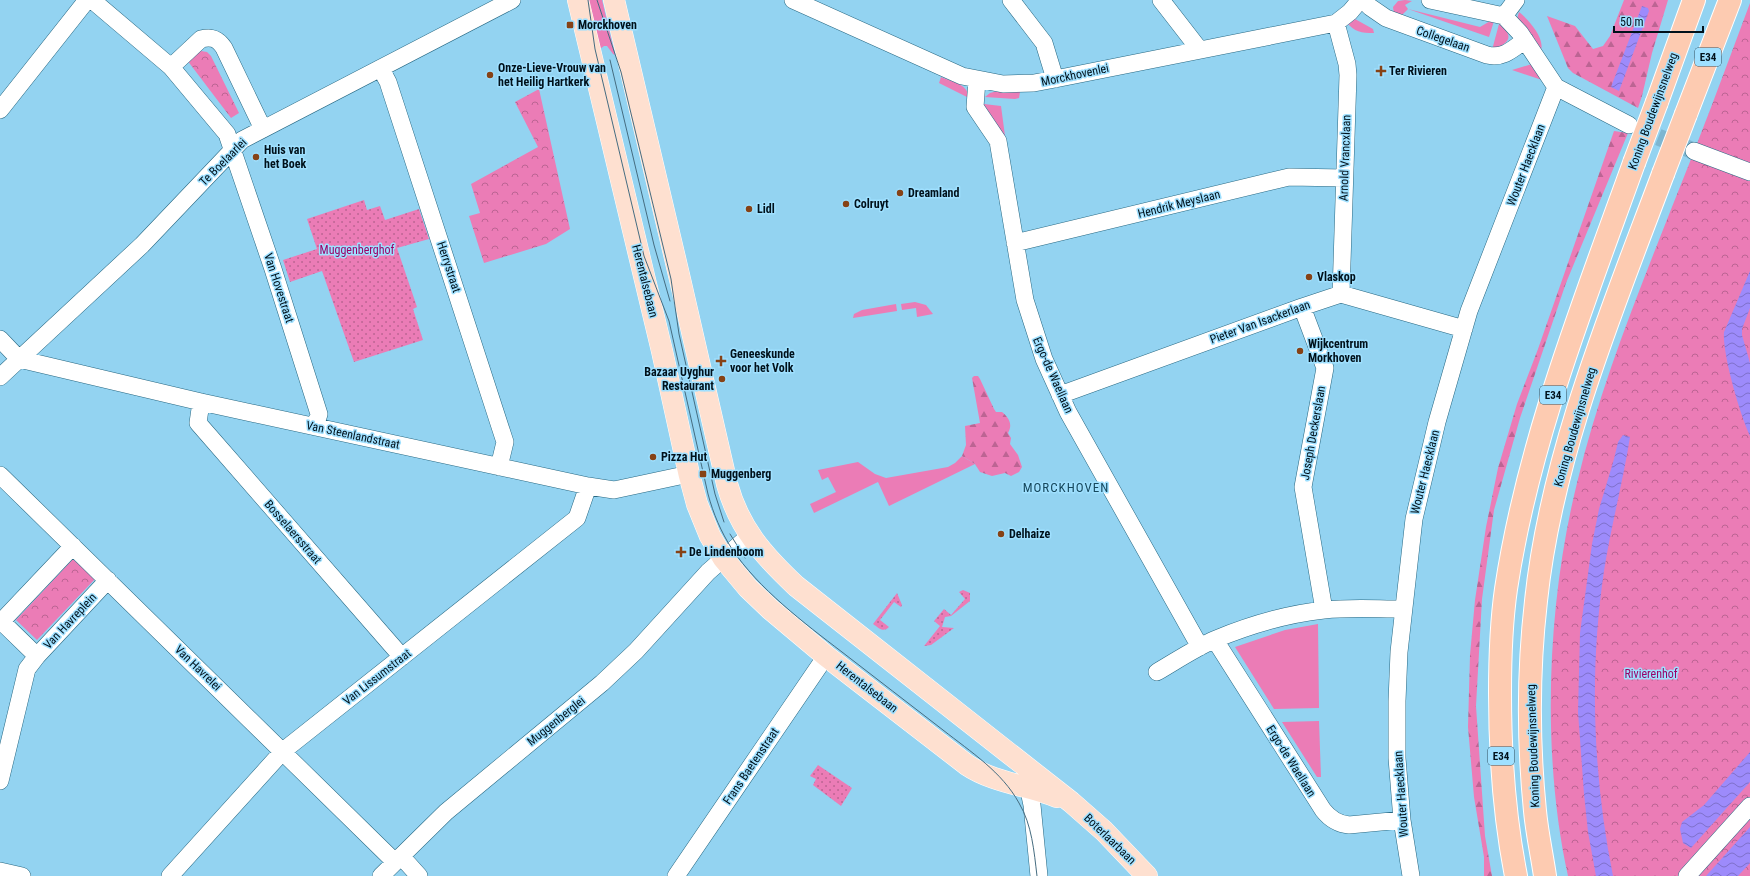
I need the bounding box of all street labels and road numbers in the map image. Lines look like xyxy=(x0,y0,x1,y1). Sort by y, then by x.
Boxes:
street label: Collegelaan xyxy=(1414,23,1472,55)
road number: E34 xyxy=(1695,48,1721,66)
street label: Koning Boudewijnsnelweg xyxy=(1625,51,1681,171)
street label: Morckhovenlei xyxy=(1040,61,1110,89)
street label: Arnold Vrancxlaan xyxy=(1336,114,1354,201)
street label: Wouter Haecklaan xyxy=(1504,122,1548,208)
street label: Te Boelaarlei xyxy=(196,135,250,189)
street label: Hendrik Meyslaan xyxy=(1136,187,1222,221)
street label: Herrystraat xyxy=(434,240,464,295)
street label: Herentalsebaan xyxy=(629,243,661,319)
street label: Van Hovestraat xyxy=(261,251,297,325)
street label: Pieter Van Isackerlaan xyxy=(1208,297,1312,347)
street label: Ergo-de Waellaan xyxy=(1030,335,1076,415)
street label: Koning Boudewijnsnelweg xyxy=(1551,366,1599,488)
street label: Joseph Deckerslaan xyxy=(1298,385,1328,481)
road number: E34 xyxy=(1540,386,1566,404)
street label: Van Steenlandstraat xyxy=(305,418,402,452)
street label: Wouter Haecklaan xyxy=(1408,428,1442,516)
street label: Bosselaersstraat xyxy=(262,497,325,567)
street label: Van Havreplein xyxy=(41,590,99,652)
street label: Van Havrelei xyxy=(172,642,224,694)
street label: Van Lissumstraat xyxy=(340,646,414,708)
street label: Herentalsebaan xyxy=(833,659,901,716)
street label: Koning Boudewijnsnelweg xyxy=(1524,684,1542,808)
street label: Muggenberglei xyxy=(524,693,588,749)
street label: Ergo-de Waellaan xyxy=(1263,723,1319,800)
street label: Frans Baetenstraat xyxy=(720,725,782,807)
road number: E34 xyxy=(1488,747,1514,765)
street label: Wouter Haecklaan xyxy=(1391,750,1411,837)
street label: Boterlaarbaan xyxy=(1081,811,1139,867)

